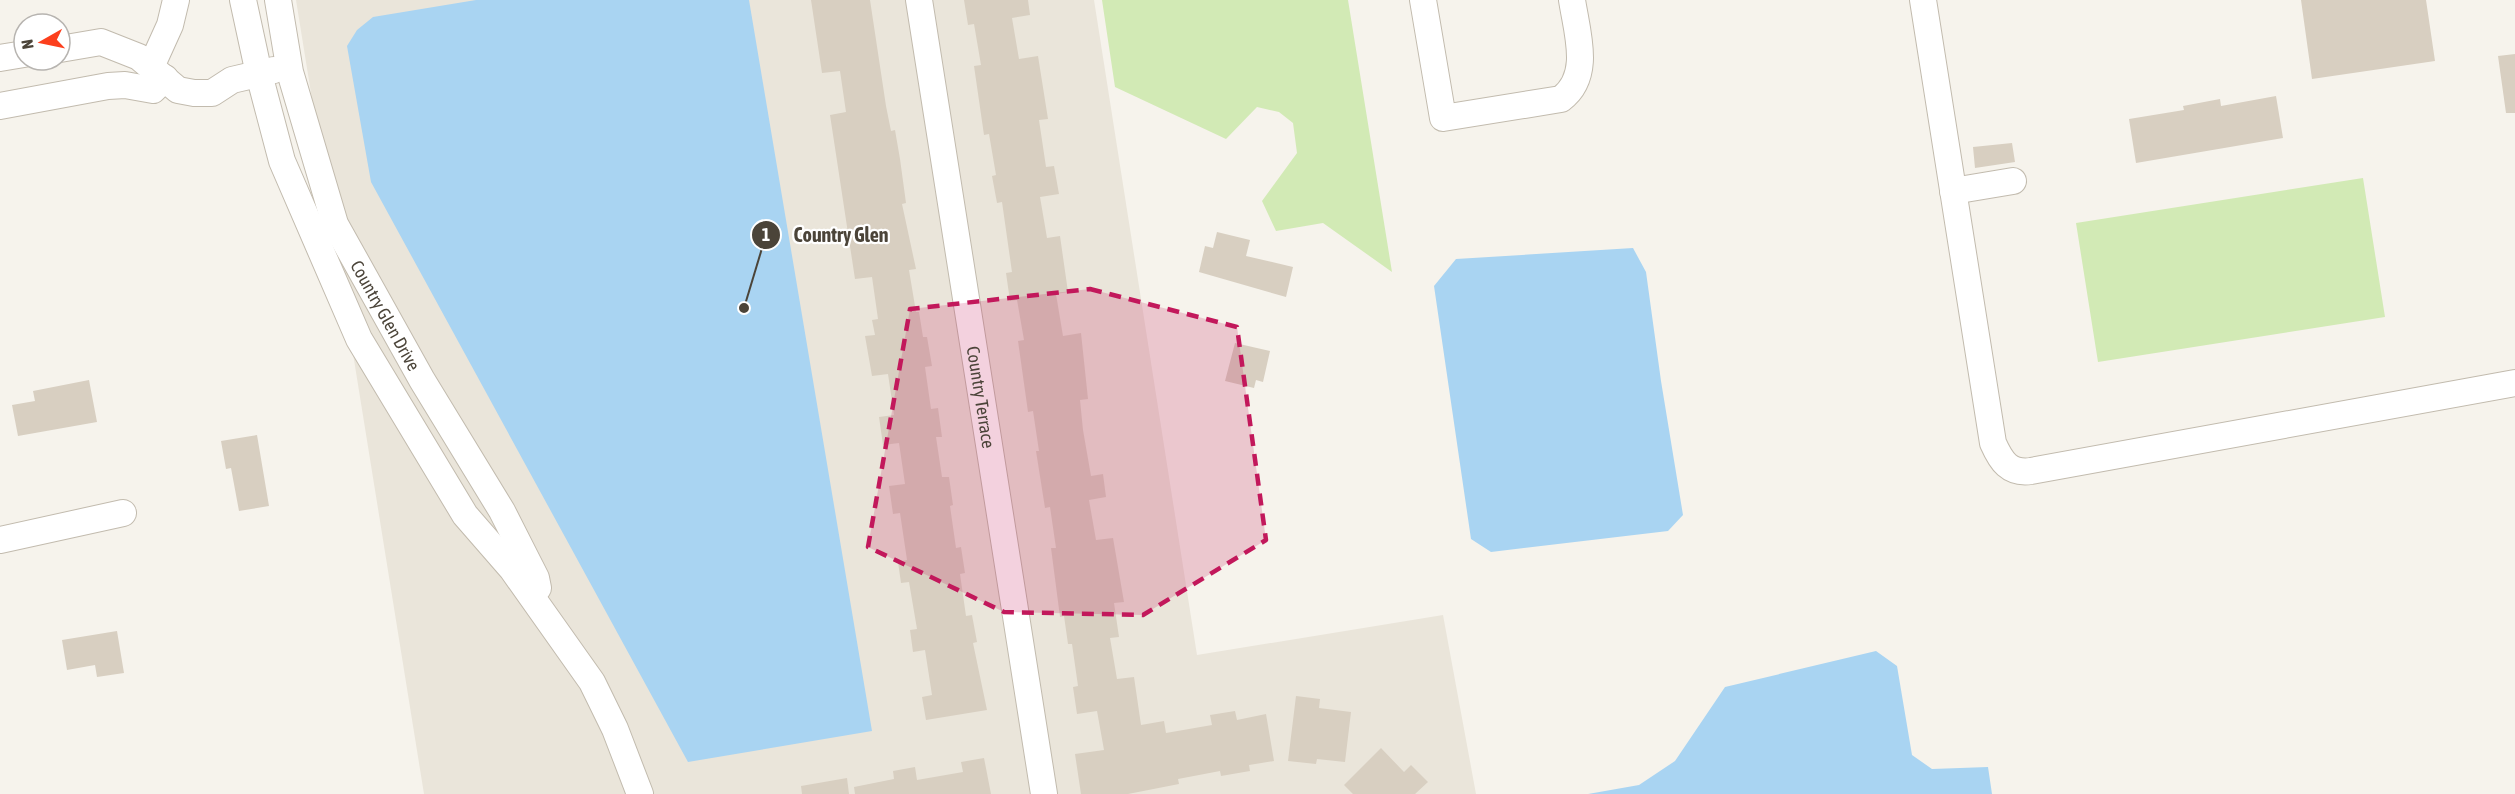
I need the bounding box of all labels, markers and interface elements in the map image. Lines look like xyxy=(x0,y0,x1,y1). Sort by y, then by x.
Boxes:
north arrow xyxy=(12,12,72,72)
text: N xyxy=(18,38,37,50)
callout: Country Glen xyxy=(751,216,900,254)
text: Country Glen xyxy=(794,223,888,246)
text: 1 xyxy=(762,224,770,245)
street label: Country Glen Drive xyxy=(347,256,425,374)
street label: Country Terrace xyxy=(963,345,1000,450)

